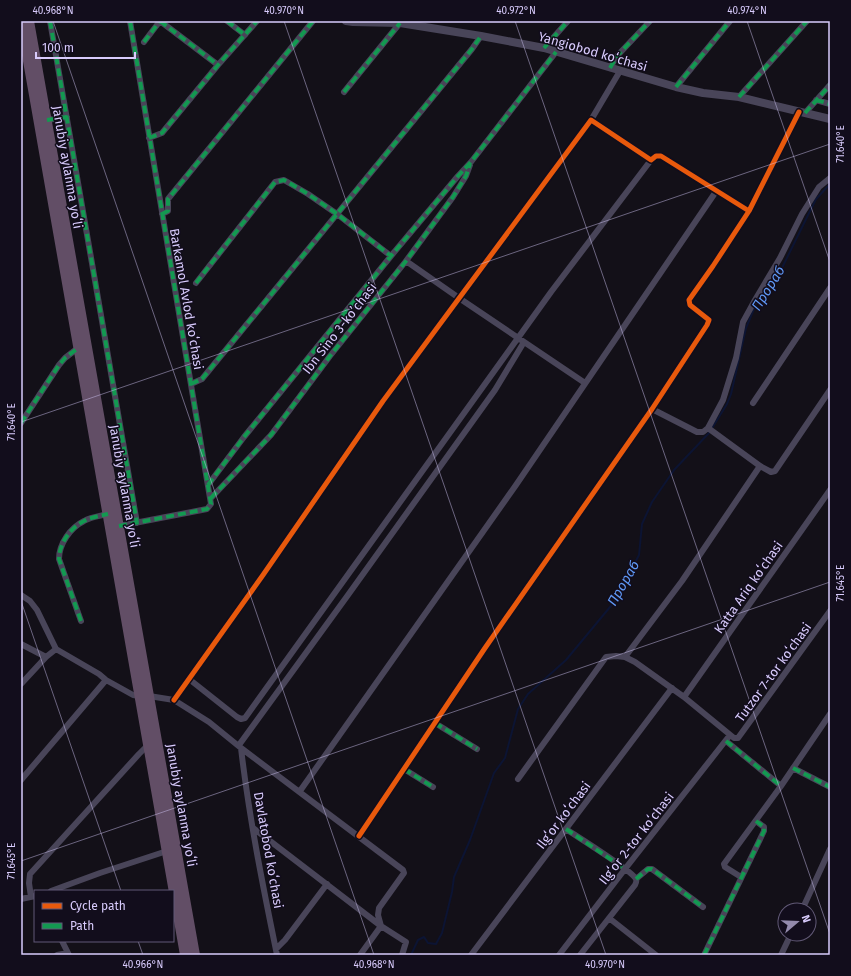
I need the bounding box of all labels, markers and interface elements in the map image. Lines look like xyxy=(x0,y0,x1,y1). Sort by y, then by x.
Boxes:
text: 40.968°N xyxy=(32,5,74,17)
text: 40.970°N xyxy=(264,5,304,17)
text: 40.972°N xyxy=(496,5,536,17)
text: 40.974°N xyxy=(727,5,767,17)
street label: Yangiobod koʻchasi xyxy=(537,29,649,74)
scale bar xyxy=(36,34,135,60)
text: 100 m xyxy=(42,41,74,55)
street label: Janubiy aylanma yoʻli xyxy=(49,104,86,230)
text: 71.640°E xyxy=(835,125,847,163)
street label: Barkamol Avlod koʻchasi xyxy=(167,227,206,371)
water label: Прораб xyxy=(748,263,789,314)
street label: Ibn Sino 3-koʼchasi xyxy=(299,280,380,377)
text: 71.640°E xyxy=(6,403,18,441)
street label: Janubiy aylanma yoʻli xyxy=(106,423,143,549)
street label: Katta Ariq koʻchasi xyxy=(711,538,786,636)
water label: Прораб xyxy=(604,557,643,609)
text: 71.645°E xyxy=(835,565,847,601)
street label: Tutzor 7-tor koʻchasi xyxy=(732,620,814,725)
street label: Janubiy aylanma yoʻli xyxy=(163,742,200,868)
street label: Ilgʻor koʻchasi xyxy=(533,779,594,852)
street label: Ilgʻor 2-tor koʻchasi xyxy=(596,789,677,887)
street label: Davlatobod koʻchasi xyxy=(251,791,286,910)
text: 71.645°E xyxy=(6,843,18,879)
legend xyxy=(34,890,174,942)
text: Cycle path xyxy=(70,899,126,913)
north arrow xyxy=(777,902,817,942)
text: N xyxy=(799,913,813,924)
text: Path xyxy=(70,919,94,933)
text: 40.966°N xyxy=(123,959,163,971)
text: 40.968°N xyxy=(353,959,395,971)
text: 40.970°N xyxy=(585,959,625,971)

